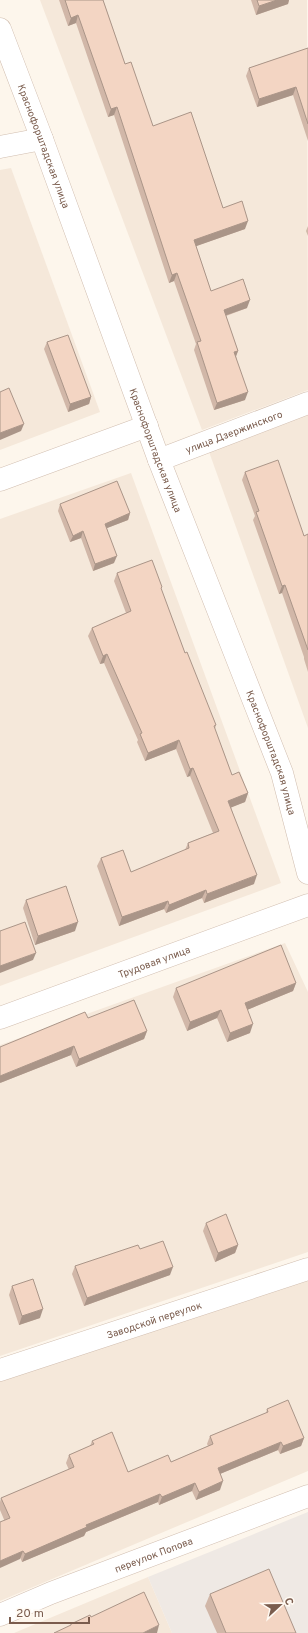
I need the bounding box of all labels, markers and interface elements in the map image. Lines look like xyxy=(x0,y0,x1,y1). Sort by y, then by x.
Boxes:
street label: Краснофорштадская улица xyxy=(14,83,72,210)
street label: Краснофорштадская улица xyxy=(125,387,184,515)
street label: улица Дзержинского xyxy=(184,408,285,457)
street label: Краснофорштадская улица xyxy=(242,689,298,817)
street label: Трудовая улица xyxy=(117,944,192,982)
street label: Заводской переулок xyxy=(105,1299,204,1343)
street label: переулок Попова xyxy=(113,1535,195,1576)
north arrow xyxy=(260,1585,300,1625)
text: С xyxy=(281,1596,296,1608)
scale bar xyxy=(10,1599,89,1625)
text: 20 m xyxy=(16,1606,44,1622)

